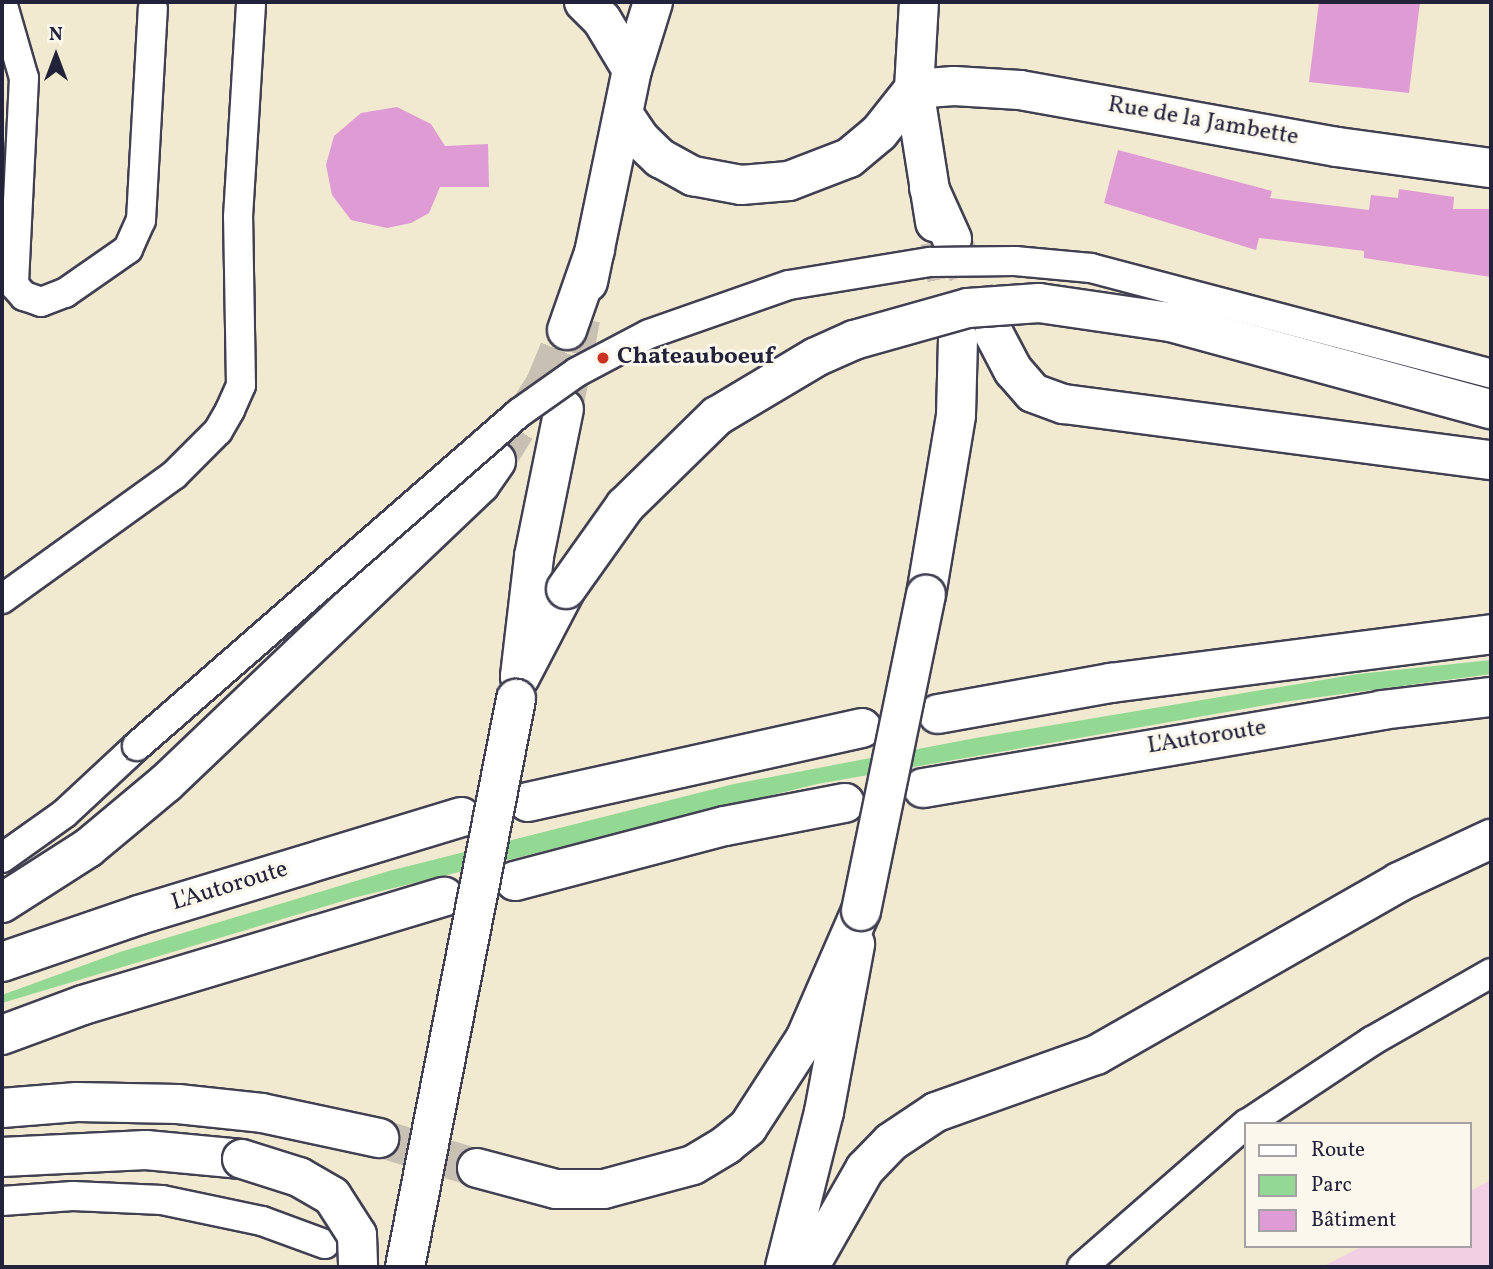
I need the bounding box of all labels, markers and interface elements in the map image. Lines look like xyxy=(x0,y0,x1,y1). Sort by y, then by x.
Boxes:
north arrow xyxy=(21,21,91,91)
text: N xyxy=(49,22,63,48)
street label: Rue de la Jambette xyxy=(1105,91,1301,153)
place label: Chateauboeuf xyxy=(617,344,774,372)
marker: Chateauboeuf xyxy=(595,350,611,366)
street label: L'Autoroute xyxy=(1145,714,1269,762)
street label: L'Autoroute xyxy=(168,856,292,918)
legend xyxy=(1244,1122,1472,1248)
text: Route xyxy=(1311,1136,1365,1165)
text: Parc xyxy=(1311,1171,1352,1200)
text: Bâtiment xyxy=(1311,1206,1396,1235)

